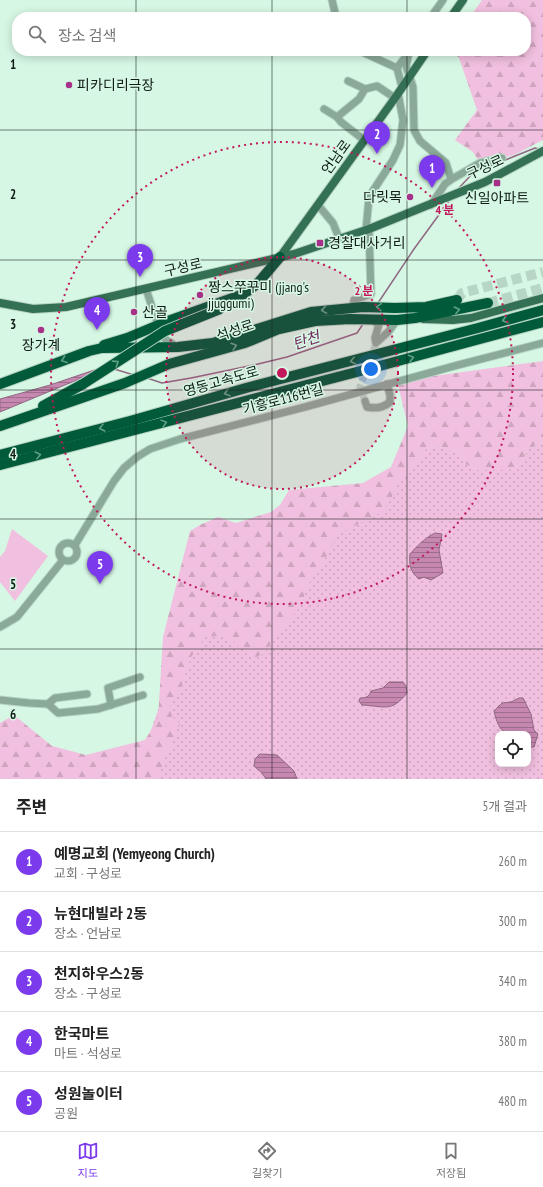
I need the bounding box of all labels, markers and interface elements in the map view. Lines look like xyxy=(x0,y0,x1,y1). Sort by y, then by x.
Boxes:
search box xyxy=(12,12,531,56)
icon: search xyxy=(26,23,48,45)
text: 장소 검색 xyxy=(58,26,116,45)
text: 1 xyxy=(10,56,16,73)
place label: 피카디리극장 xyxy=(77,76,154,94)
marker: 피카디리극장 xyxy=(64,80,74,90)
pin: 2 xyxy=(364,121,390,154)
street label: 언남로 xyxy=(317,136,355,178)
street label: 구성로 xyxy=(464,151,506,183)
pin: 1 xyxy=(419,155,445,188)
marker: 신일아파트 xyxy=(492,178,502,188)
text: 2 xyxy=(10,186,16,203)
place label: 다릿목 xyxy=(363,188,402,206)
place label: 신일아파트 xyxy=(465,189,529,207)
marker: 다릿목 xyxy=(405,192,415,202)
text: 4 분 xyxy=(435,202,455,217)
place label: 경찰대사거리 xyxy=(328,234,405,252)
marker: 경찰대사거리 xyxy=(315,238,325,248)
pin: 3 xyxy=(127,244,153,277)
street label: 구성로 xyxy=(162,254,204,280)
place label: 짱스쭈꾸미 (jjang's jjuggumi) xyxy=(208,278,309,312)
text: 2 분 xyxy=(354,283,374,298)
marker: 짱스쭈꾸미 (jjang's jjuggumi) xyxy=(195,290,205,300)
pin: 4 xyxy=(84,297,110,330)
place label: 산골 xyxy=(142,303,168,321)
one-way arrow xyxy=(376,303,382,312)
one-way arrow xyxy=(321,305,327,314)
marker: 산골 xyxy=(129,307,139,317)
one-way arrow xyxy=(454,307,460,315)
street label: 석성로 xyxy=(214,315,256,345)
one-way arrow xyxy=(502,315,509,324)
text: 3 xyxy=(10,316,16,333)
marker: 장가계 xyxy=(36,325,46,335)
water label: 탄천 xyxy=(290,326,324,353)
place label: 장가계 xyxy=(22,336,60,354)
one-way arrow xyxy=(230,342,237,351)
one-way arrow xyxy=(408,354,414,362)
one-way arrow xyxy=(61,355,68,363)
one-way arrow xyxy=(349,356,356,364)
your location xyxy=(361,359,381,379)
one-way arrow xyxy=(112,360,119,367)
street label: 영동고속도로 xyxy=(181,362,261,400)
centre of rings xyxy=(275,366,289,380)
street label: 기흥로116번길 xyxy=(240,380,326,418)
one-way arrow xyxy=(224,388,231,397)
one-way arrow xyxy=(160,419,167,428)
one-way arrow xyxy=(98,424,105,432)
text: 4 xyxy=(10,446,17,463)
one-way arrow xyxy=(35,452,41,460)
pin: 5 xyxy=(87,551,113,584)
text: 5 xyxy=(10,576,16,593)
text: 6 xyxy=(10,706,16,723)
map controls xyxy=(495,731,531,767)
button: locate xyxy=(495,731,531,767)
text: 주변 xyxy=(16,796,47,818)
text: 5개 결과 xyxy=(483,798,527,815)
text: 예명교회 (Yemyeong Church) xyxy=(54,844,215,863)
text: 1 xyxy=(26,853,32,870)
text: 260 m xyxy=(498,853,527,870)
text: 교회 · 구성로 xyxy=(54,865,122,882)
text: 뉴현대빌라 2동 xyxy=(54,904,147,923)
text: 2 xyxy=(26,913,32,930)
text: 300 m xyxy=(498,913,527,930)
text: 장소 · 언남로 xyxy=(54,925,122,942)
text: 천지하우스2동 xyxy=(54,964,144,983)
text: 3 xyxy=(26,973,32,990)
text: 340 m xyxy=(498,973,527,990)
text: 장소 · 구성로 xyxy=(54,985,122,1002)
text: 한국마트 xyxy=(54,1024,109,1043)
text: 4 xyxy=(26,1033,32,1050)
text: 380 m xyxy=(498,1033,527,1050)
text: 마트 · 석성로 xyxy=(54,1045,122,1062)
text: 성원놀이터 xyxy=(54,1084,123,1103)
text: 5 xyxy=(26,1093,32,1110)
text: 480 m xyxy=(498,1093,527,1110)
text: 공원 xyxy=(54,1105,78,1122)
tab: 지도 xyxy=(77,1140,99,1180)
tab: 길찾기 xyxy=(252,1140,282,1180)
tab: 저장됨 xyxy=(436,1140,466,1180)

